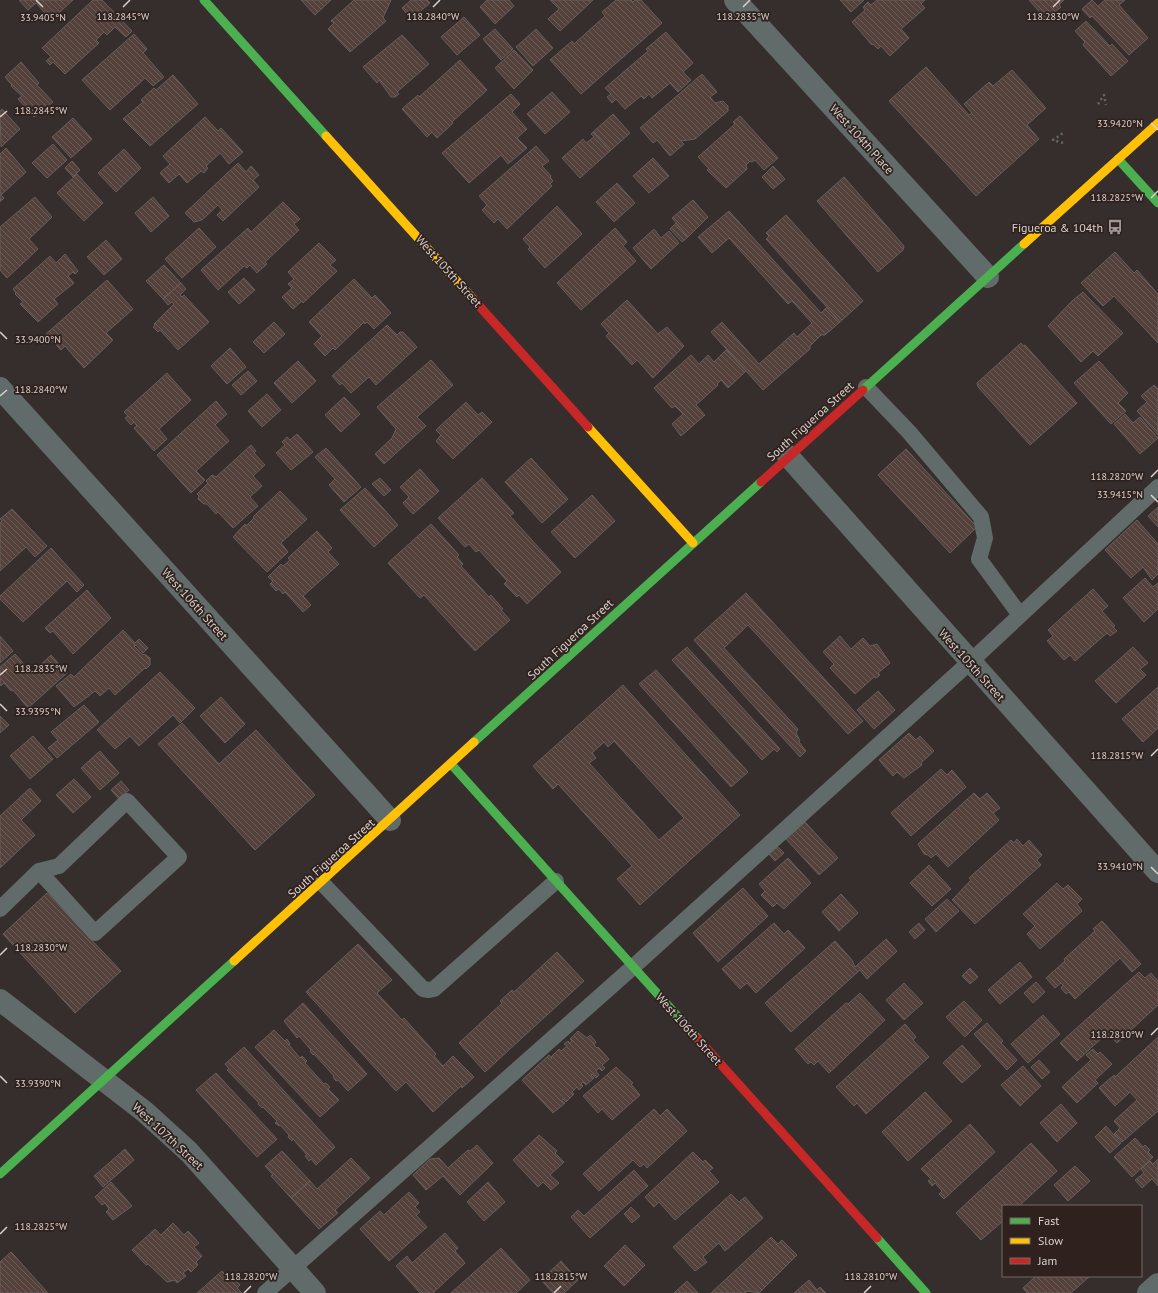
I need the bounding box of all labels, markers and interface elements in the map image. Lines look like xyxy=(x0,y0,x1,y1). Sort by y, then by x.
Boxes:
text: 118.2845°W xyxy=(97,10,150,23)
text: 118.2840°W xyxy=(407,10,460,23)
text: 118.2835°W xyxy=(717,10,770,23)
text: 118.2830°W xyxy=(1027,10,1080,23)
text: 33.9405°N xyxy=(20,11,66,24)
street label: West 104th Place xyxy=(827,101,897,177)
text: 118.2845°W xyxy=(15,104,68,117)
text: 33.9420°N xyxy=(1097,117,1143,130)
text: 118.2825°W xyxy=(1091,191,1144,204)
bus stop icon: Figueroa & 104th xyxy=(1106,218,1124,236)
place label: Figueroa & 104th xyxy=(1012,220,1103,235)
street label: West 105th Street xyxy=(413,232,485,310)
text: 33.9400°N xyxy=(15,333,61,346)
street label: South Figueroa Street xyxy=(763,378,857,464)
text: 118.2840°W xyxy=(15,383,68,396)
text: 118.2820°W xyxy=(1091,470,1144,483)
text: 33.9415°N xyxy=(1097,488,1143,501)
street label: West 106th Street xyxy=(159,565,231,643)
street label: South Figueroa Street xyxy=(524,595,616,683)
street label: West 105th Street xyxy=(936,626,1008,704)
text: 118.2835°W xyxy=(15,662,68,675)
text: 33.9395°N xyxy=(15,705,61,718)
text: 118.2815°W xyxy=(1091,749,1144,762)
street label: South Figueroa Street xyxy=(284,815,378,901)
text: 33.9410°N xyxy=(1097,860,1143,873)
text: 118.2830°W xyxy=(15,941,68,954)
street label: West 106th Street xyxy=(653,990,725,1068)
text: 118.2810°W xyxy=(1091,1028,1144,1041)
text: 33.9390°N xyxy=(15,1077,61,1090)
street label: West 107th Street xyxy=(129,1099,207,1173)
legend xyxy=(1002,1205,1142,1277)
text: Fast xyxy=(1038,1213,1059,1228)
text: 118.2825°W xyxy=(15,1220,68,1233)
text: Slow xyxy=(1038,1233,1063,1248)
text: Jam xyxy=(1037,1253,1057,1268)
text: 118.2820°W xyxy=(225,1270,278,1283)
text: 118.2815°W xyxy=(535,1270,588,1283)
text: 118.2810°W xyxy=(845,1270,898,1283)

